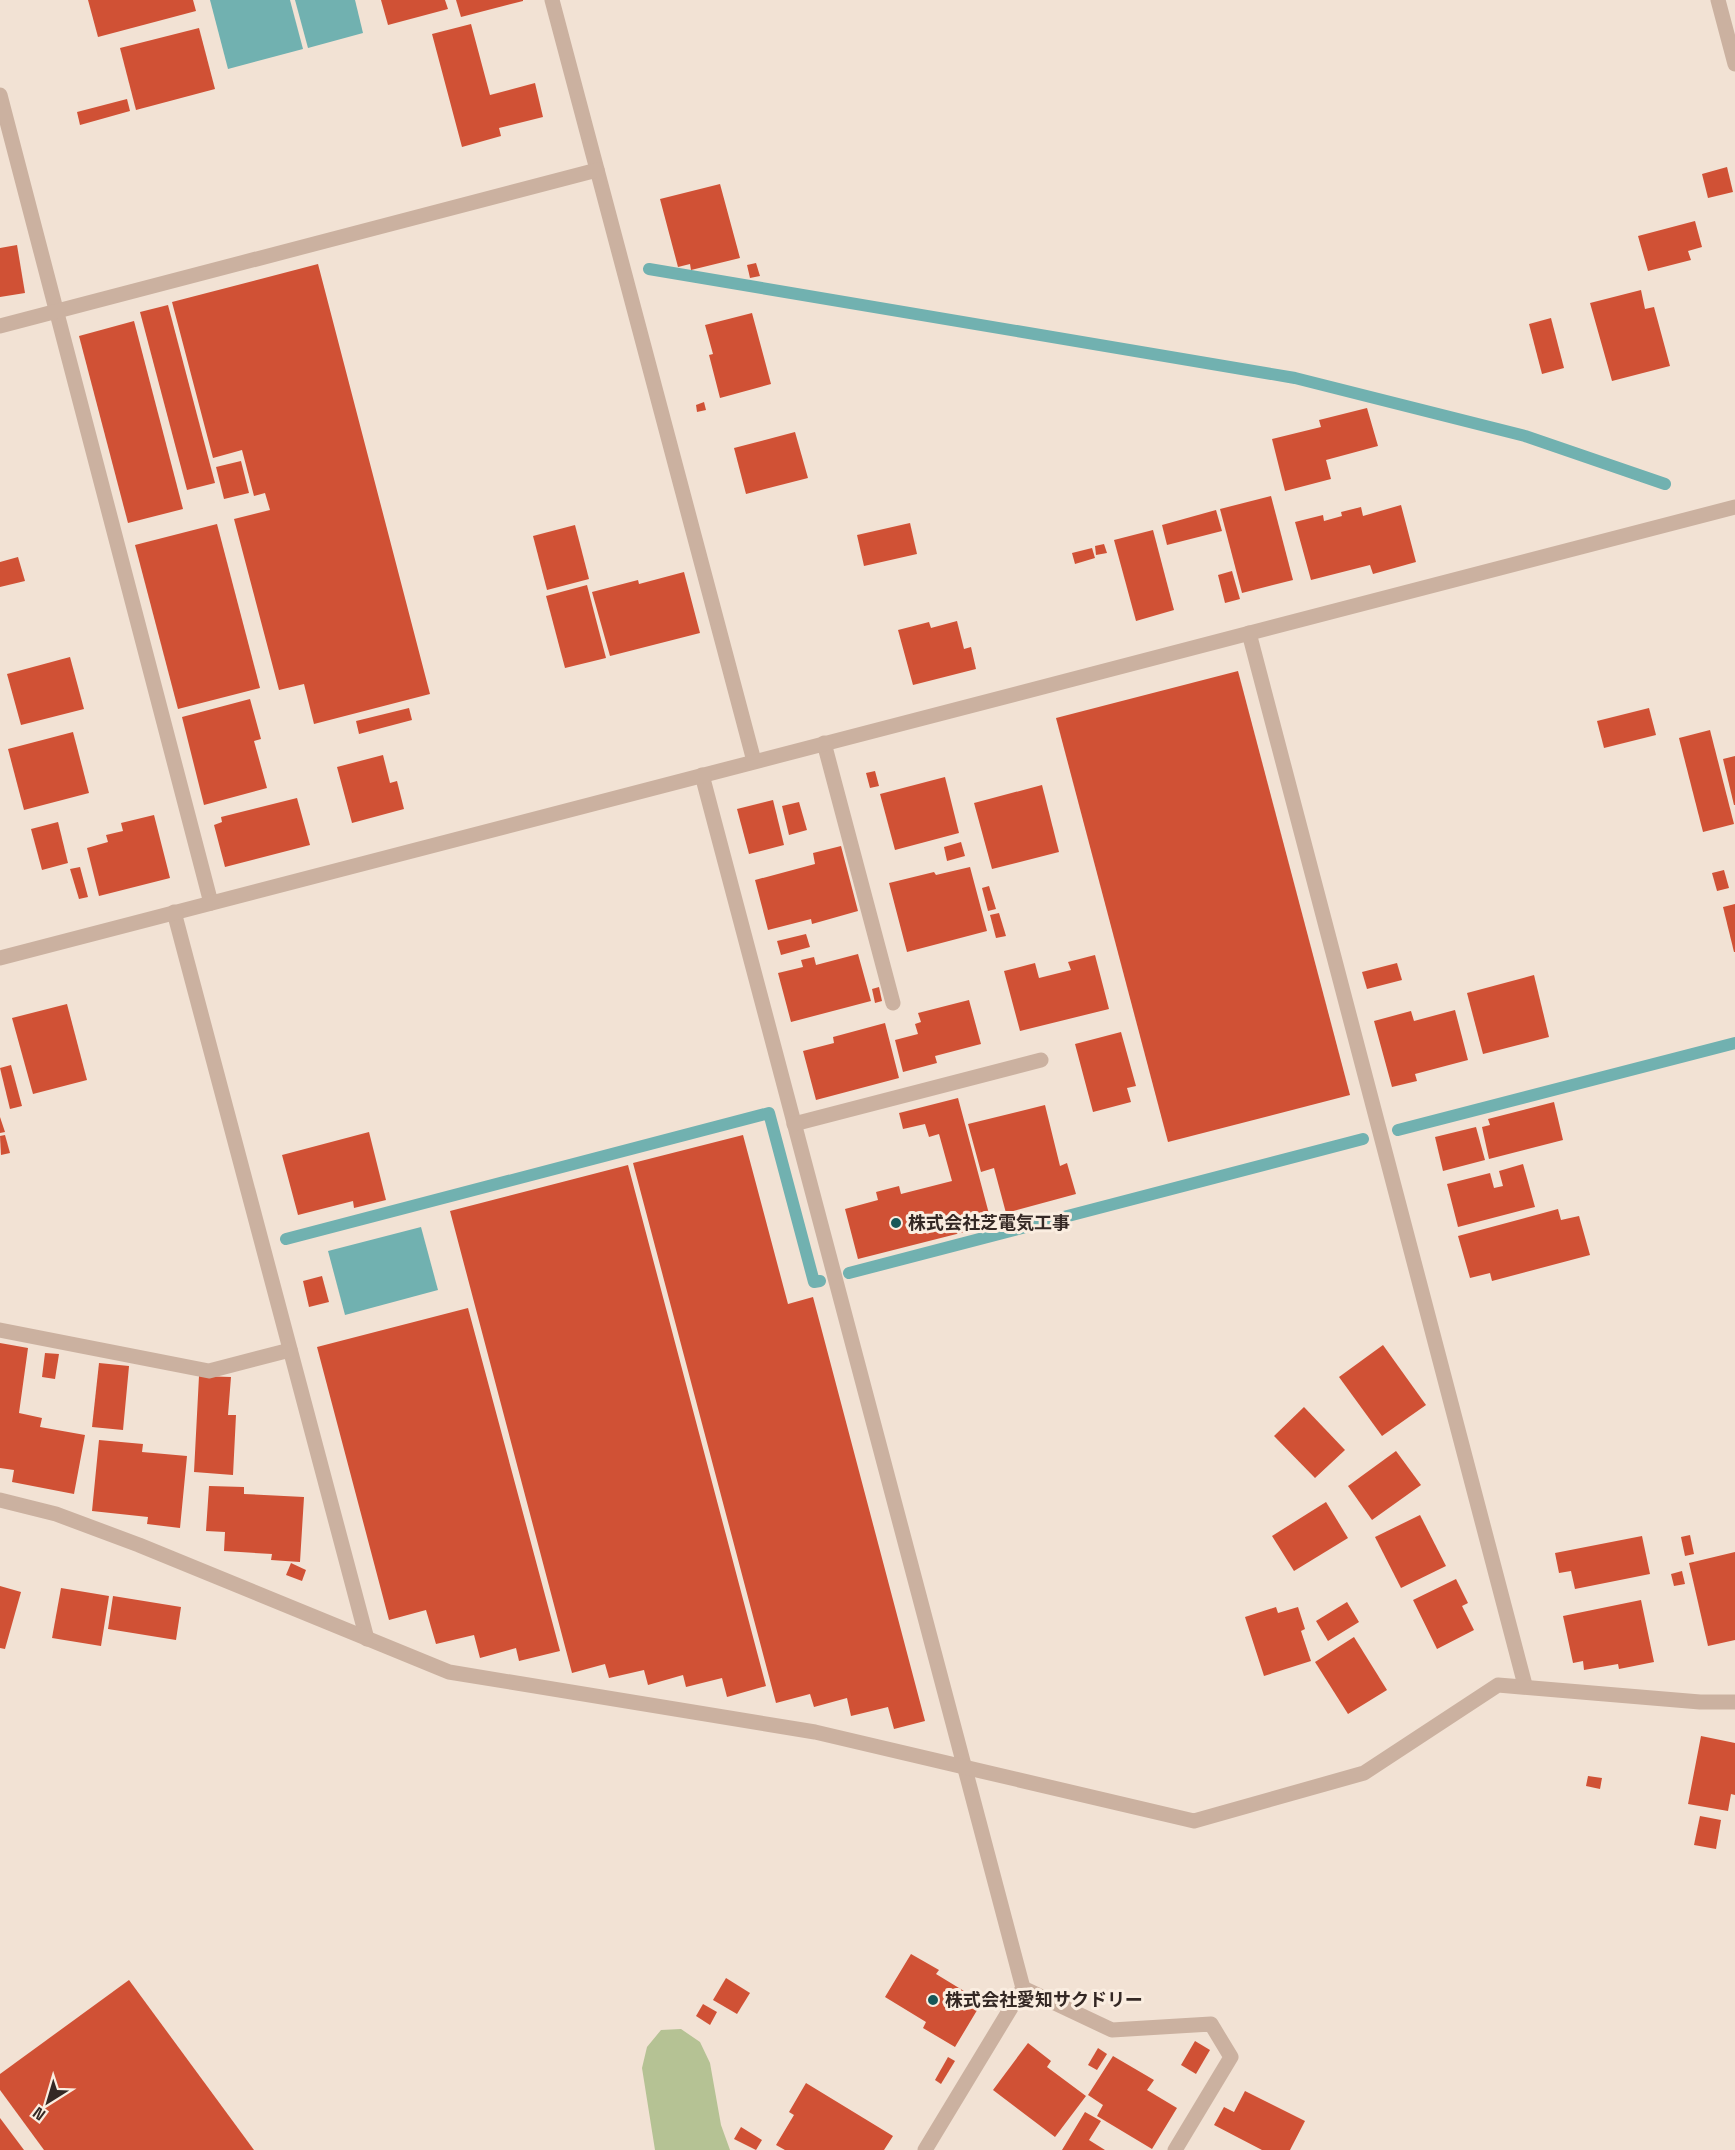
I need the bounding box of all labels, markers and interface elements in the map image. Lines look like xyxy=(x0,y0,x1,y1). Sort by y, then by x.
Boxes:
place label: 株式会社芝電気工事 xyxy=(908,1211,1070,1234)
marker: 株式会社芝電気工事 xyxy=(889,1216,903,1230)
place label: 株式会社愛知サクドリー xyxy=(945,1988,1143,2011)
marker: 株式会社愛知サクドリー xyxy=(926,1993,940,2007)
north arrow xyxy=(18,2072,78,2132)
text: N xyxy=(29,2102,50,2125)

